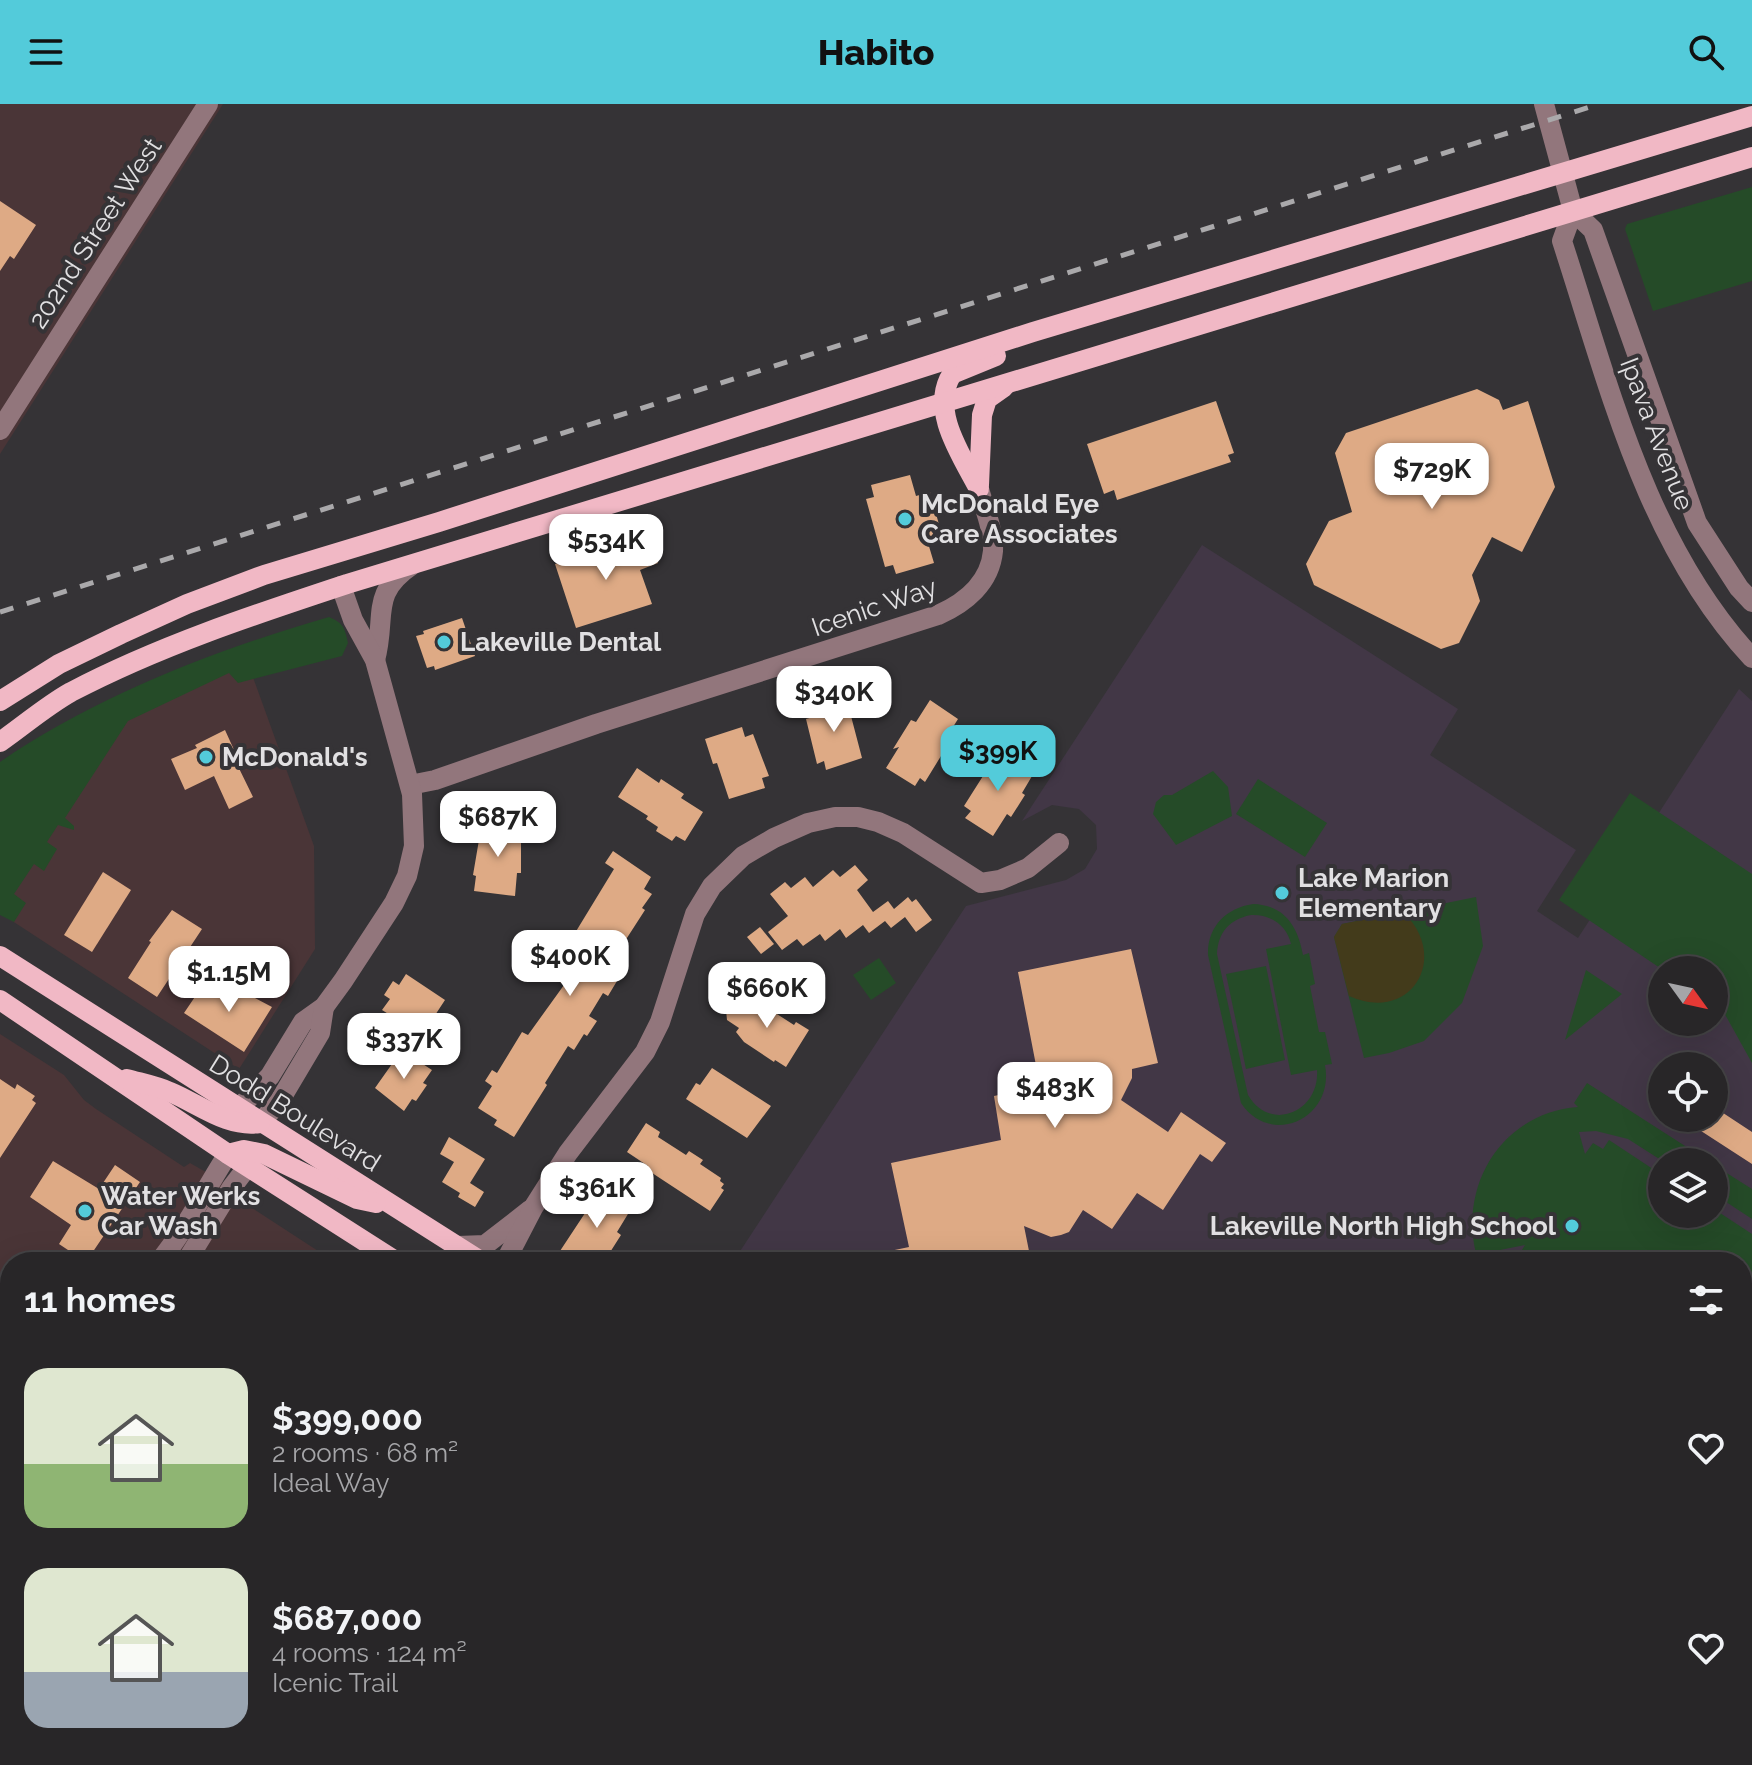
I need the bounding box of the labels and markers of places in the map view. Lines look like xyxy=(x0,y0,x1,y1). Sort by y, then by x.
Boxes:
pin: $729K xyxy=(1376,443,1488,511)
place label: McDonald Eye Care Associates xyxy=(921,489,1118,549)
marker: McDonald Eye Care Associates xyxy=(896,510,914,528)
pin: $534K xyxy=(550,514,662,582)
place label: Lakeville Dental xyxy=(460,627,662,657)
marker: Lakeville Dental xyxy=(435,633,453,651)
pin: $340K xyxy=(778,666,890,734)
pin: $399K xyxy=(942,725,1054,793)
place label: McDonald's xyxy=(222,742,368,772)
marker: McDonald's xyxy=(197,748,215,766)
pin: $687K xyxy=(442,791,554,859)
place label: Lake Marion Elementary xyxy=(1298,863,1449,923)
marker: Lake Marion Elementary xyxy=(1273,884,1291,902)
pin: $400K xyxy=(514,930,626,998)
pin: $1.15M xyxy=(164,946,294,1014)
pin: $660K xyxy=(711,962,823,1030)
pin: $337K xyxy=(348,1013,460,1081)
pin: $483K xyxy=(999,1062,1111,1130)
pin: $361K xyxy=(541,1162,653,1230)
place label: Water Werks Car Wash xyxy=(101,1181,261,1241)
marker: Water Werks Car Wash xyxy=(76,1202,94,1220)
place label: Lakeville North High School xyxy=(1210,1211,1557,1241)
marker: Lakeville North High School xyxy=(1563,1217,1581,1235)

